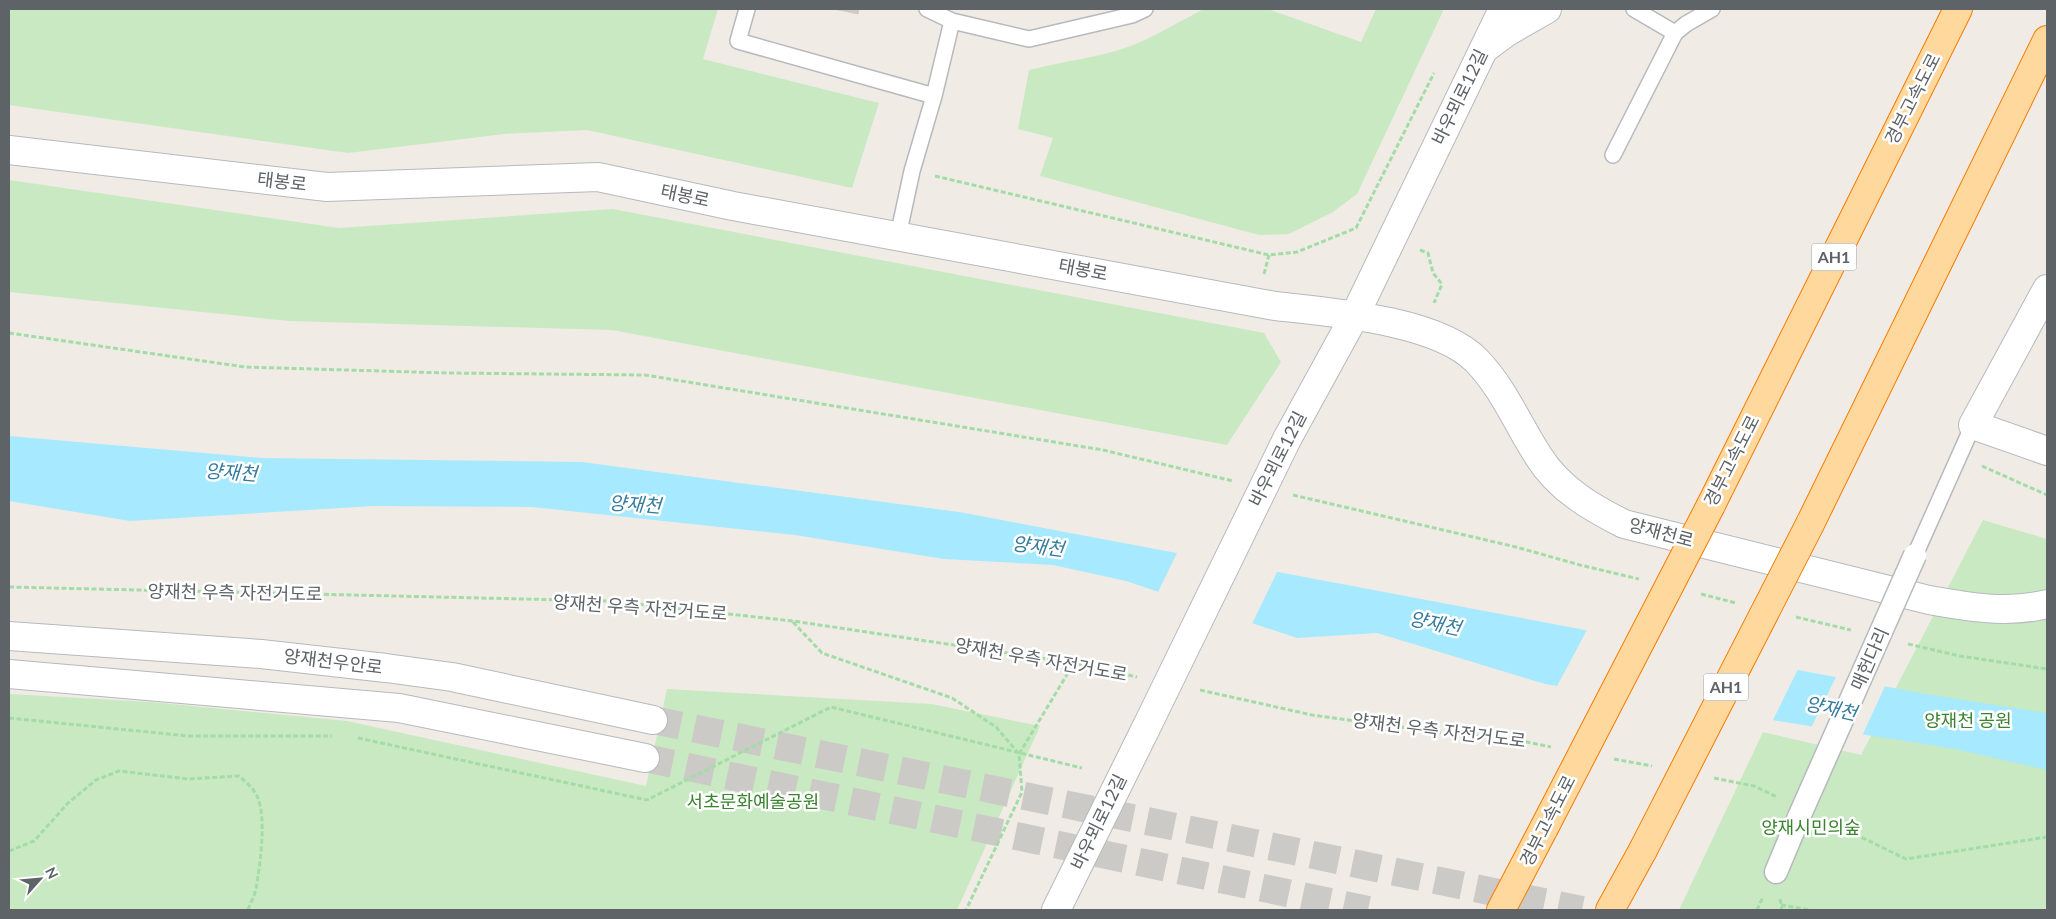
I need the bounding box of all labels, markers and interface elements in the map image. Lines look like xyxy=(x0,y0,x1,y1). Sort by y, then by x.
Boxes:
street label: 바우뫼로12길 xyxy=(1426,45,1492,148)
street label: 경부고속도로 xyxy=(1880,49,1944,148)
street label: 태봉로 xyxy=(256,167,308,195)
street label: 태봉로 xyxy=(659,179,712,211)
road number: AH1 xyxy=(1812,243,1856,270)
street label: 태봉로 xyxy=(1057,253,1110,285)
street label: 바우뫼로12길 xyxy=(1244,407,1310,510)
street label: 경부고속도로 xyxy=(1699,411,1763,510)
water label: 양재천 xyxy=(204,458,260,485)
water label: 양재천 xyxy=(608,490,664,517)
street label: 양재천로 xyxy=(1626,513,1696,551)
water label: 양재천 xyxy=(1011,531,1067,560)
street label: 양재천 우측 자전거도로 xyxy=(147,579,323,605)
street label: 양재천 우측 자전거도로 xyxy=(552,590,728,624)
water label: 양재천 xyxy=(1407,606,1465,640)
street label: 매헌다리 xyxy=(1846,624,1893,693)
street label: 양재천 우측 자전거도로 xyxy=(953,633,1129,685)
street label: 양재천우안로 xyxy=(282,644,384,678)
road number: AH1 xyxy=(1704,674,1748,700)
water label: 양재천 xyxy=(1803,691,1861,725)
street label: 양재천 우측 자전거도로 xyxy=(1351,708,1527,752)
park label: 양재천 공원 xyxy=(1924,709,2012,731)
street label: 바우뫼로12길 xyxy=(1065,770,1131,873)
street label: 경부고속도로 xyxy=(1515,771,1579,870)
park label: 서초문화예술공원 xyxy=(687,790,819,812)
park label: 양재시민의숲 xyxy=(1761,816,1861,838)
north arrow xyxy=(15,854,65,904)
text: N xyxy=(42,864,62,882)

